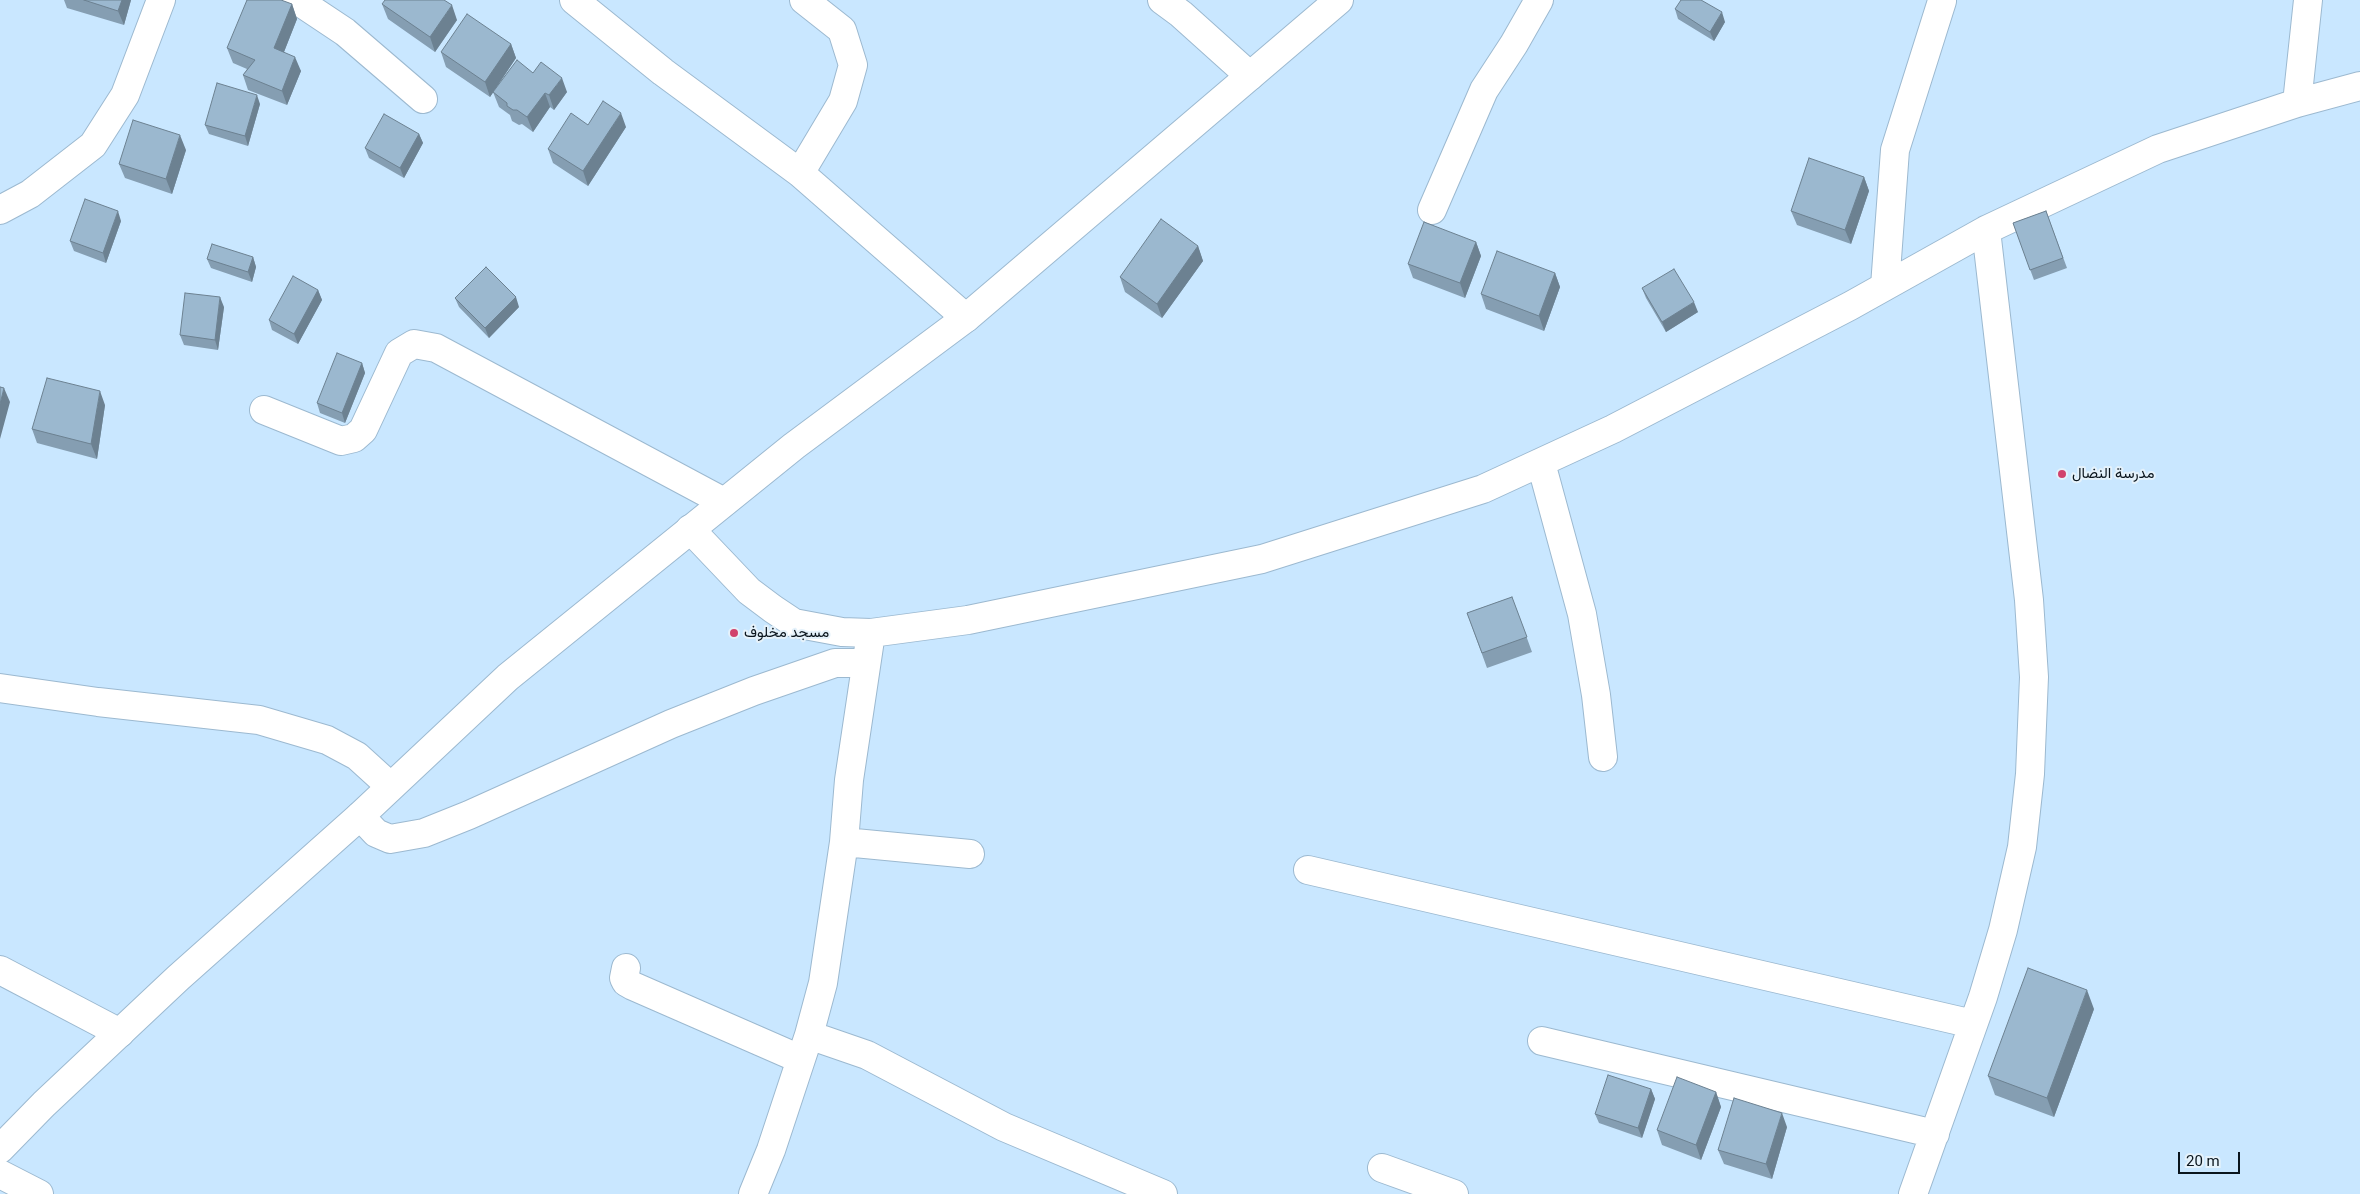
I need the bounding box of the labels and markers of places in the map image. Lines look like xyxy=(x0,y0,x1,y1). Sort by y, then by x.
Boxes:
place label: مدرسة النضال xyxy=(2072,465,2155,483)
marker: مدرسة النضال xyxy=(2056,468,2068,480)
place label: مسجد مخلوف xyxy=(744,624,829,642)
marker: مسجد مخلوف xyxy=(728,627,740,639)

